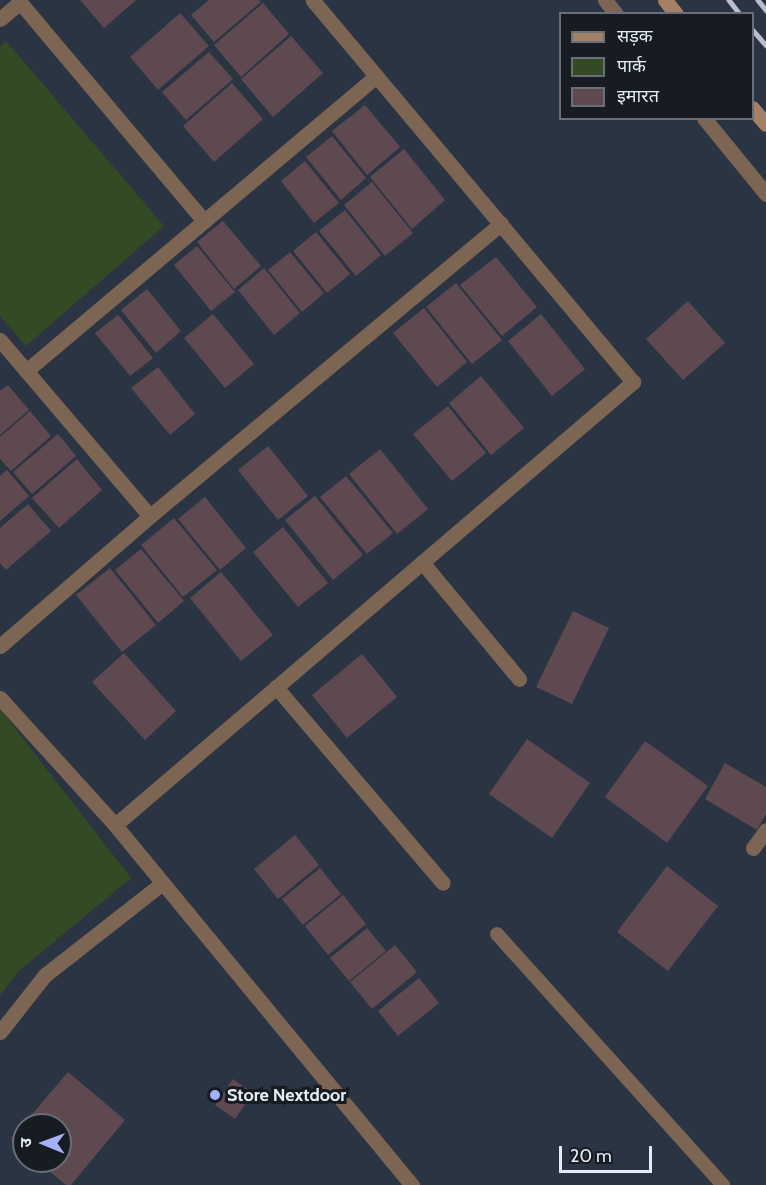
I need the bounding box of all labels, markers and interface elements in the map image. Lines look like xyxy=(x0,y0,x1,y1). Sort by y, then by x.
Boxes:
legend xyxy=(559,12,754,120)
text: सड़क xyxy=(617,25,653,47)
text: पार्क xyxy=(617,55,646,77)
text: इमारत xyxy=(617,85,659,107)
place label: Store Nextdoor xyxy=(227,1084,346,1106)
marker: Store Nextdoor xyxy=(208,1088,222,1102)
north arrow xyxy=(12,1113,72,1173)
scale bar xyxy=(562,1134,655,1172)
text: उ xyxy=(16,1138,35,1148)
text: 20 m xyxy=(570,1145,612,1167)

